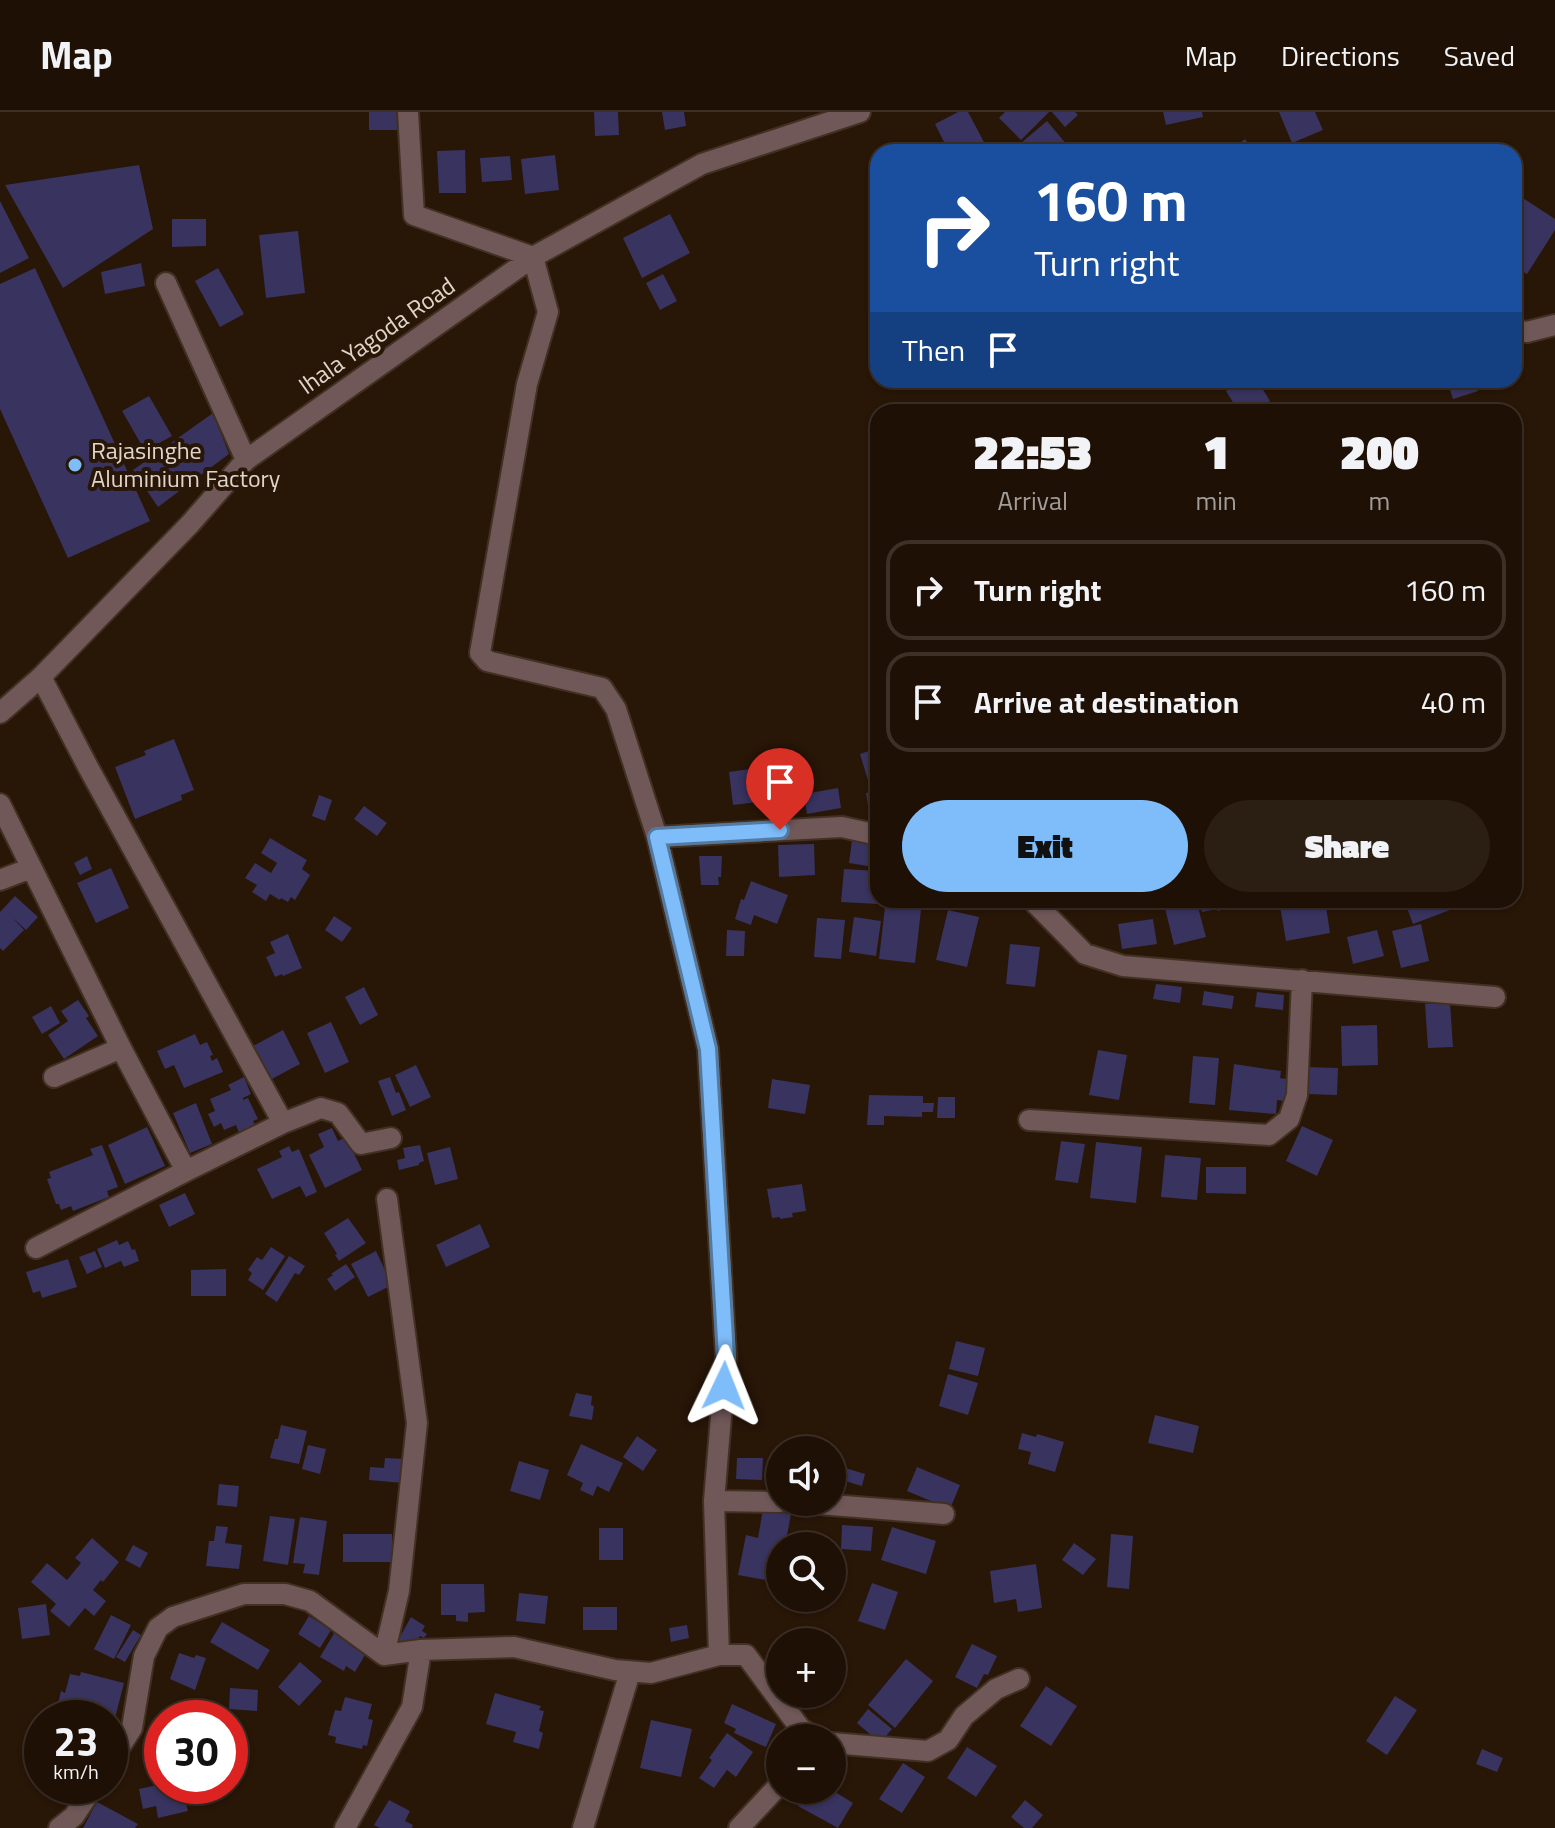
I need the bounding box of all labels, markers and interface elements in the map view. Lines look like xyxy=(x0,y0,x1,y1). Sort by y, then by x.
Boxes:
text: Map xyxy=(40,26,113,84)
text: Map xyxy=(1185,34,1237,77)
text: Directions xyxy=(1281,34,1400,77)
text: Saved xyxy=(1444,34,1515,77)
text: 160 m xyxy=(1034,158,1187,243)
icon: right xyxy=(902,176,1006,280)
text: Turn right xyxy=(1034,235,1179,290)
street label: Ihala Yagoda Road xyxy=(291,268,462,403)
text: Then xyxy=(902,327,965,373)
icon: arrive xyxy=(981,328,1025,372)
text: 22:53 xyxy=(973,415,1092,488)
text: 1 xyxy=(1203,415,1229,488)
text: 200 xyxy=(1340,415,1419,488)
place label: Rajasinghe Aluminium Factory xyxy=(91,432,281,496)
marker: Rajasinghe Aluminium Factory xyxy=(66,456,84,474)
text: Arrival xyxy=(997,481,1068,520)
text: min xyxy=(1195,481,1237,520)
text: m xyxy=(1369,481,1390,520)
text: Turn right xyxy=(974,567,1102,613)
text: 160 m xyxy=(1404,567,1486,613)
icon: right xyxy=(906,568,950,612)
text: Arrive at destination xyxy=(974,679,1239,725)
text: 40 m xyxy=(1421,679,1486,725)
icon: arrive xyxy=(906,680,950,724)
pin xyxy=(746,748,814,830)
icon: arrive xyxy=(758,760,802,804)
button: Exit xyxy=(902,800,1188,892)
button: Share xyxy=(1204,800,1490,892)
position arrow xyxy=(682,1344,766,1428)
map controls xyxy=(766,1436,846,1804)
button: sound xyxy=(766,1436,846,1516)
button: search xyxy=(766,1532,846,1612)
button: + xyxy=(766,1628,846,1708)
speed limit sign: 30 xyxy=(144,1700,248,1804)
text: 23 xyxy=(54,1711,98,1772)
button: − xyxy=(766,1724,846,1804)
text: km/h xyxy=(53,1756,99,1787)

